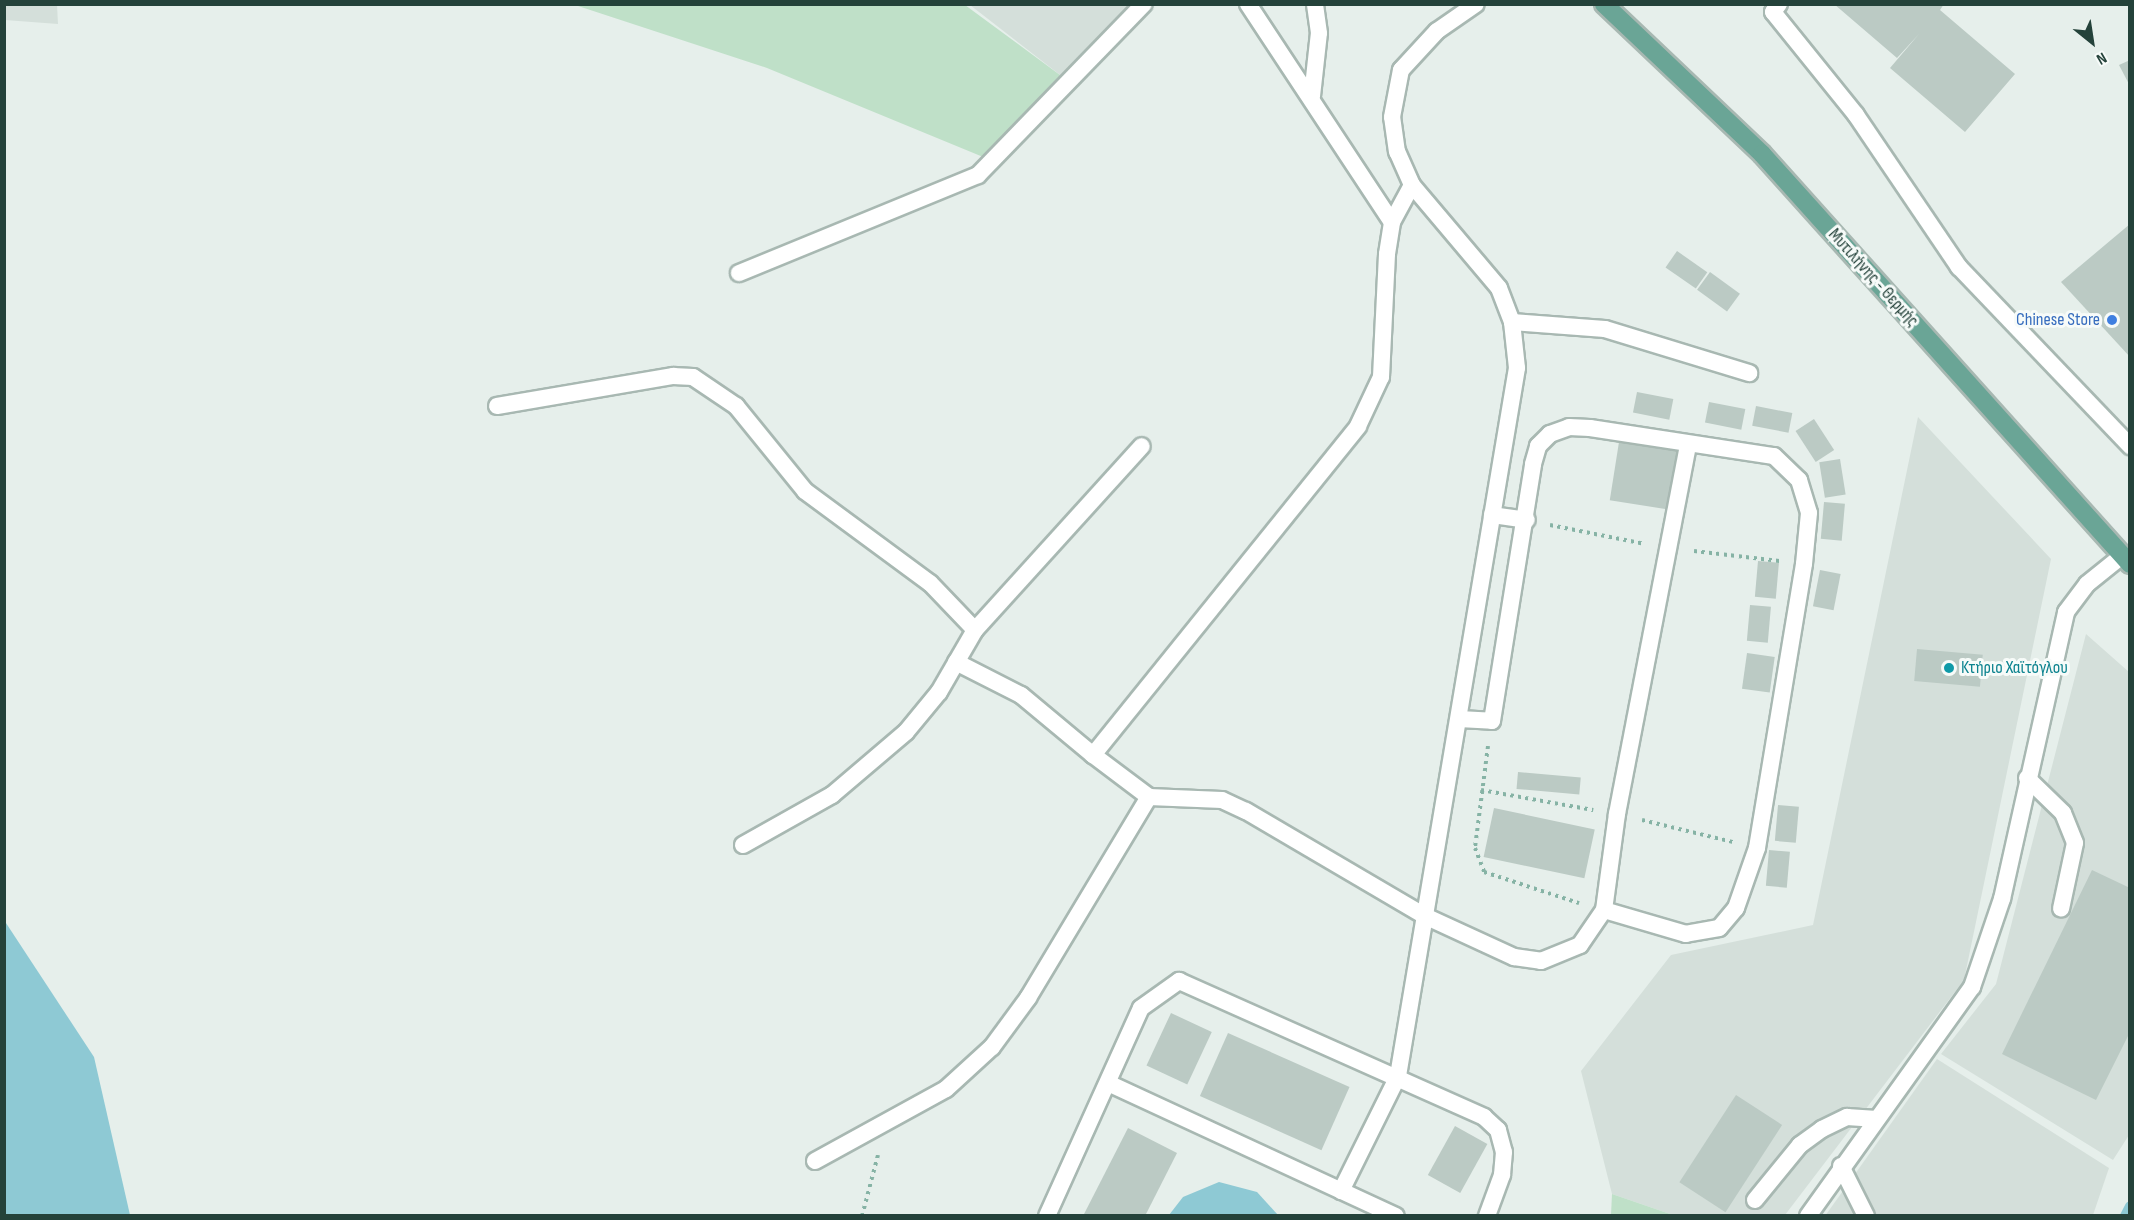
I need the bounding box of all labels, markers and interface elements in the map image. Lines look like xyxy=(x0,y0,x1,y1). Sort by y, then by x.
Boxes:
north arrow xyxy=(2062,12,2122,72)
text: N xyxy=(2093,48,2110,68)
street label: Μυτιλήνης - Θερμής xyxy=(1823,224,1923,332)
place label: Chinese Store xyxy=(2016,309,2100,331)
marker: Chinese Store xyxy=(2105,313,2119,327)
place label: Κτήριο Χαϊτόγλου xyxy=(1961,657,2068,679)
marker: Κτήριο Χαϊτόγλου xyxy=(1942,661,1956,675)

